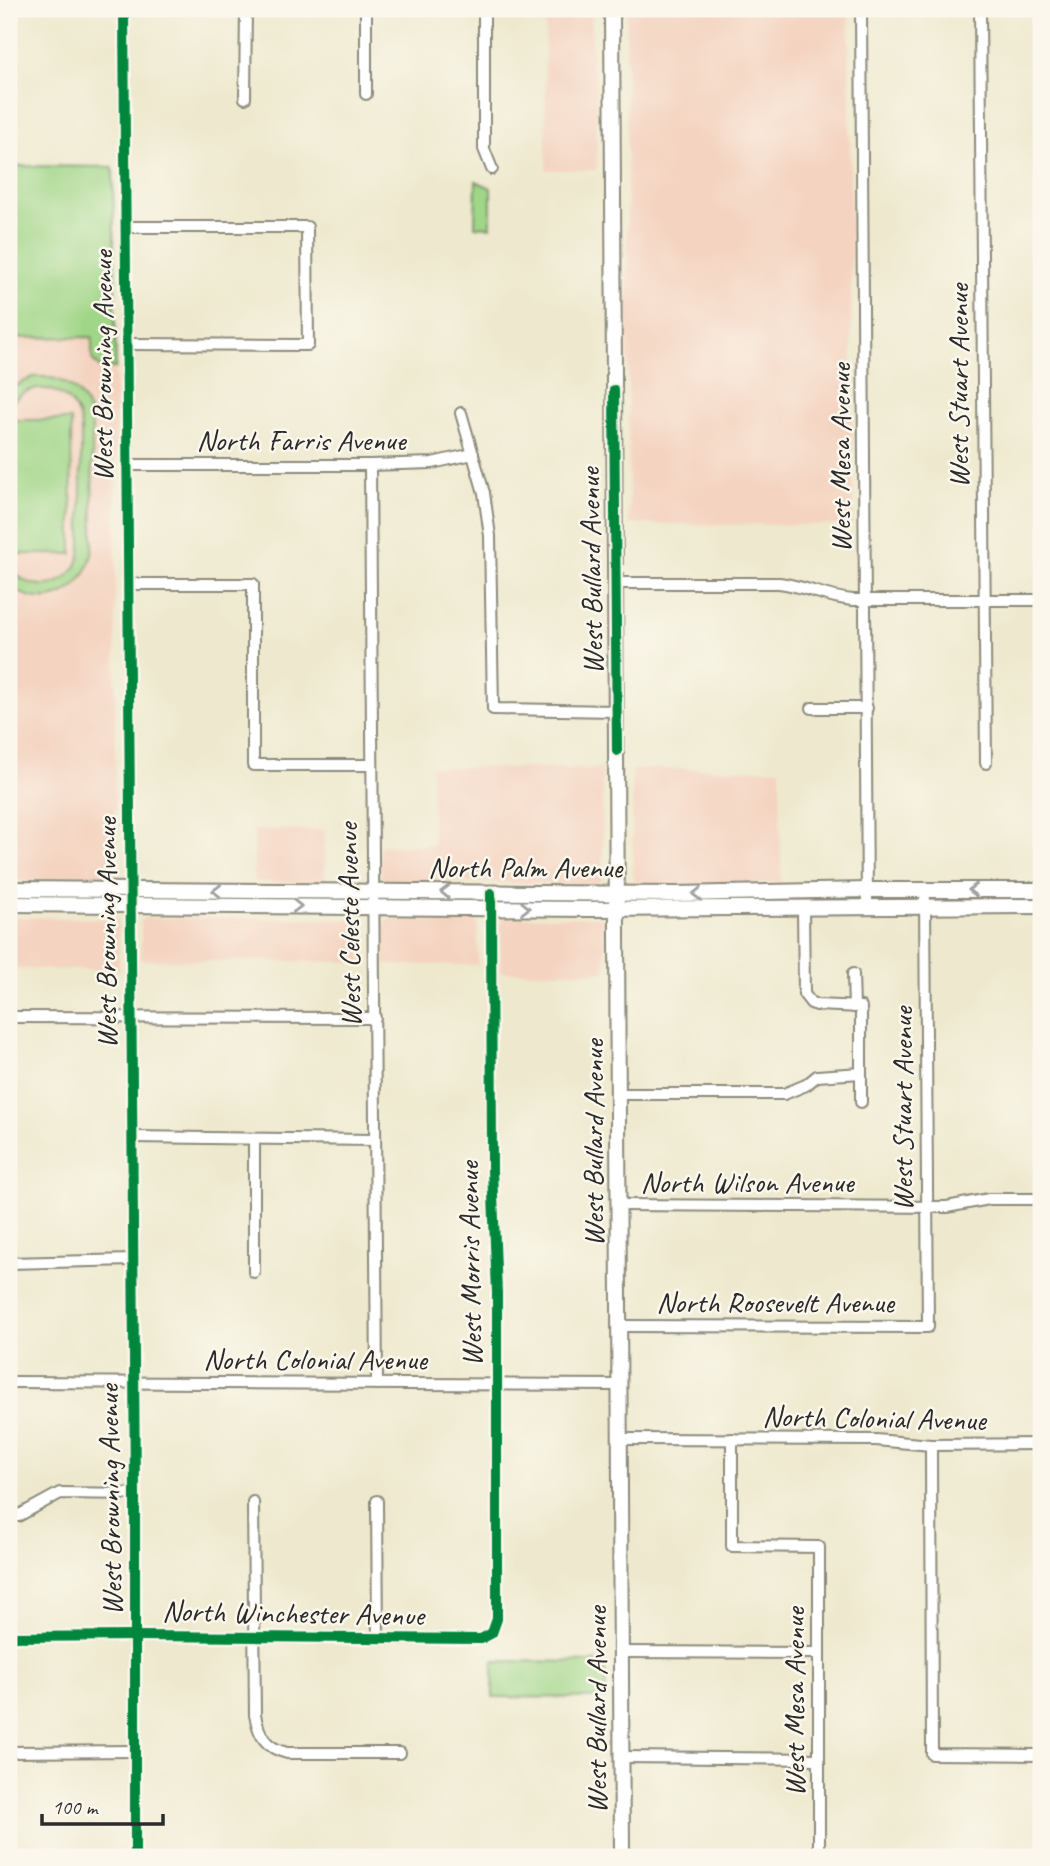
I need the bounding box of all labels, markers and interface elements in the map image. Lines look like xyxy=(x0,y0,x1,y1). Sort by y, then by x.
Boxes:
street label: West Browning Avenue xyxy=(83,248,121,481)
street label: West Stuart Avenue xyxy=(939,282,977,488)
street label: West Mesa Avenue xyxy=(821,361,859,553)
street label: North Farris Avenue xyxy=(197,421,408,459)
street label: West Bullard Avenue xyxy=(570,465,612,675)
street label: West Browning Avenue xyxy=(87,815,125,1048)
street label: West Celeste Avenue xyxy=(328,820,370,1028)
street label: North Palm Avenue xyxy=(428,848,624,886)
one-way arrow xyxy=(967,882,978,898)
one-way arrow xyxy=(211,883,222,899)
one-way arrow xyxy=(439,885,450,900)
one-way arrow xyxy=(691,886,702,901)
one-way arrow xyxy=(293,898,303,914)
one-way arrow xyxy=(520,900,531,916)
street label: West Stuart Avenue xyxy=(883,1005,921,1211)
street label: West Bullard Avenue xyxy=(574,1037,612,1246)
street label: West Morris Avenue xyxy=(449,1159,491,1367)
street label: North Wilson Avenue xyxy=(641,1163,856,1201)
street label: North Roosevelt Avenue xyxy=(656,1283,896,1321)
street label: North Colonial Avenue xyxy=(203,1340,429,1378)
street label: West Browning Avenue xyxy=(89,1382,131,1616)
street label: North Colonial Avenue xyxy=(762,1397,988,1439)
street label: North Winchester Avenue xyxy=(162,1592,426,1634)
street label: West Bullard Avenue xyxy=(577,1604,615,1813)
street label: West Mesa Avenue xyxy=(775,1605,813,1797)
scale bar xyxy=(42,1782,163,1826)
text: 100 m xyxy=(52,1794,99,1820)

